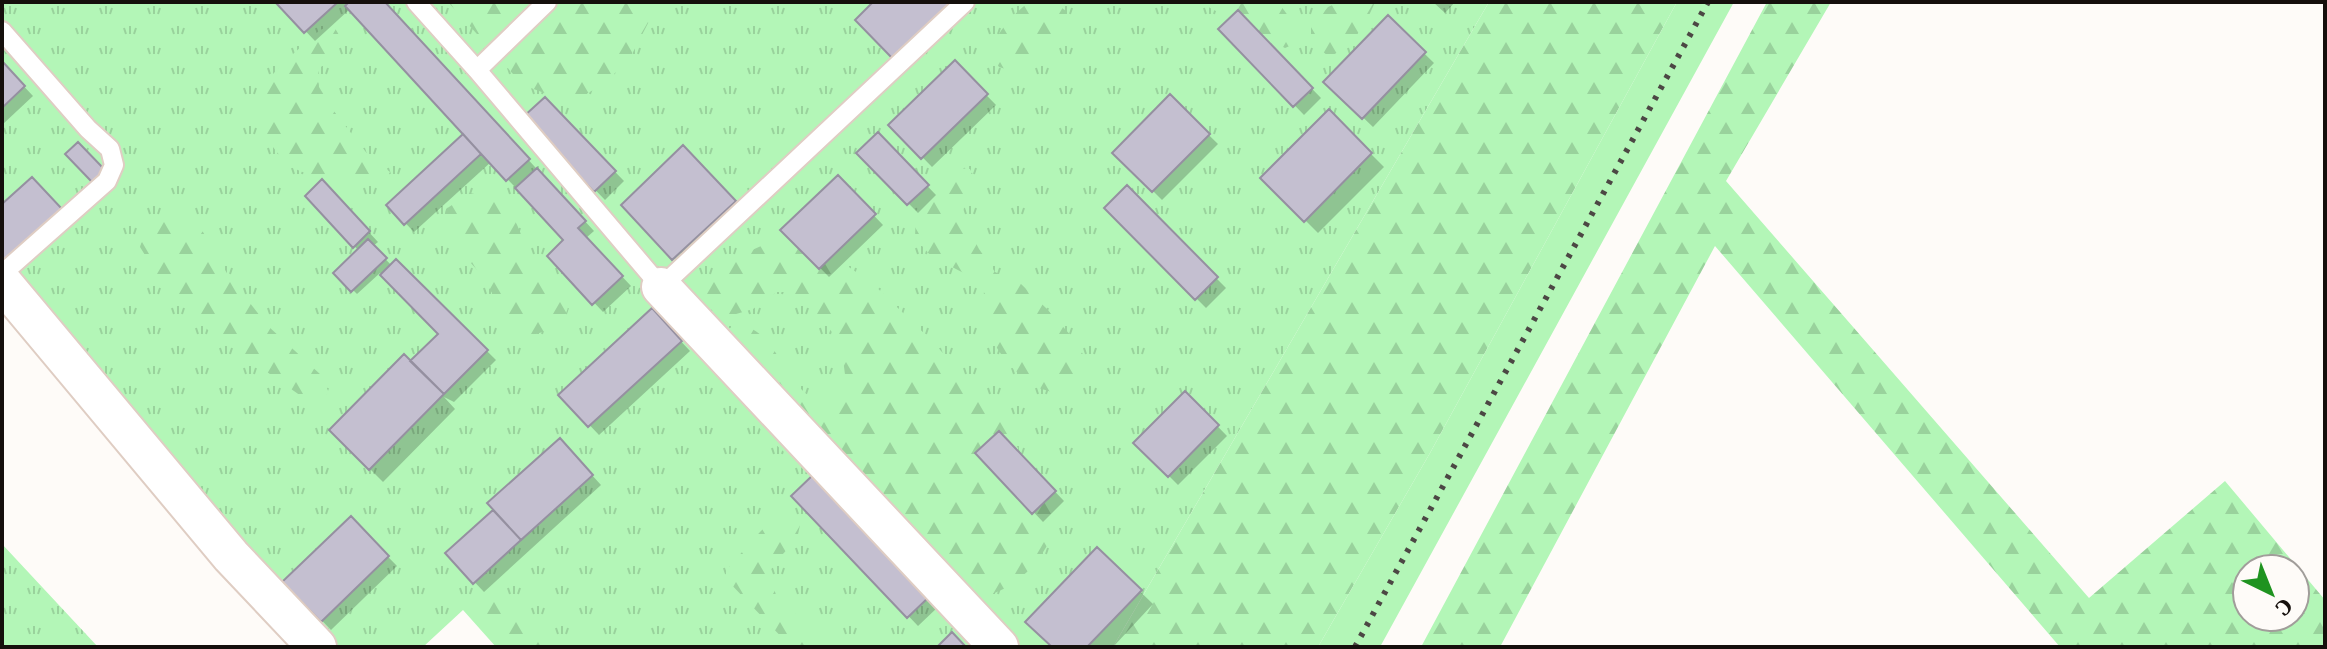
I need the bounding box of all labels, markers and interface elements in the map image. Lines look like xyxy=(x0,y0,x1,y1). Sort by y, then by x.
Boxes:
north arrow xyxy=(2231,553,2311,633)
text: С xyxy=(2269,592,2300,623)

